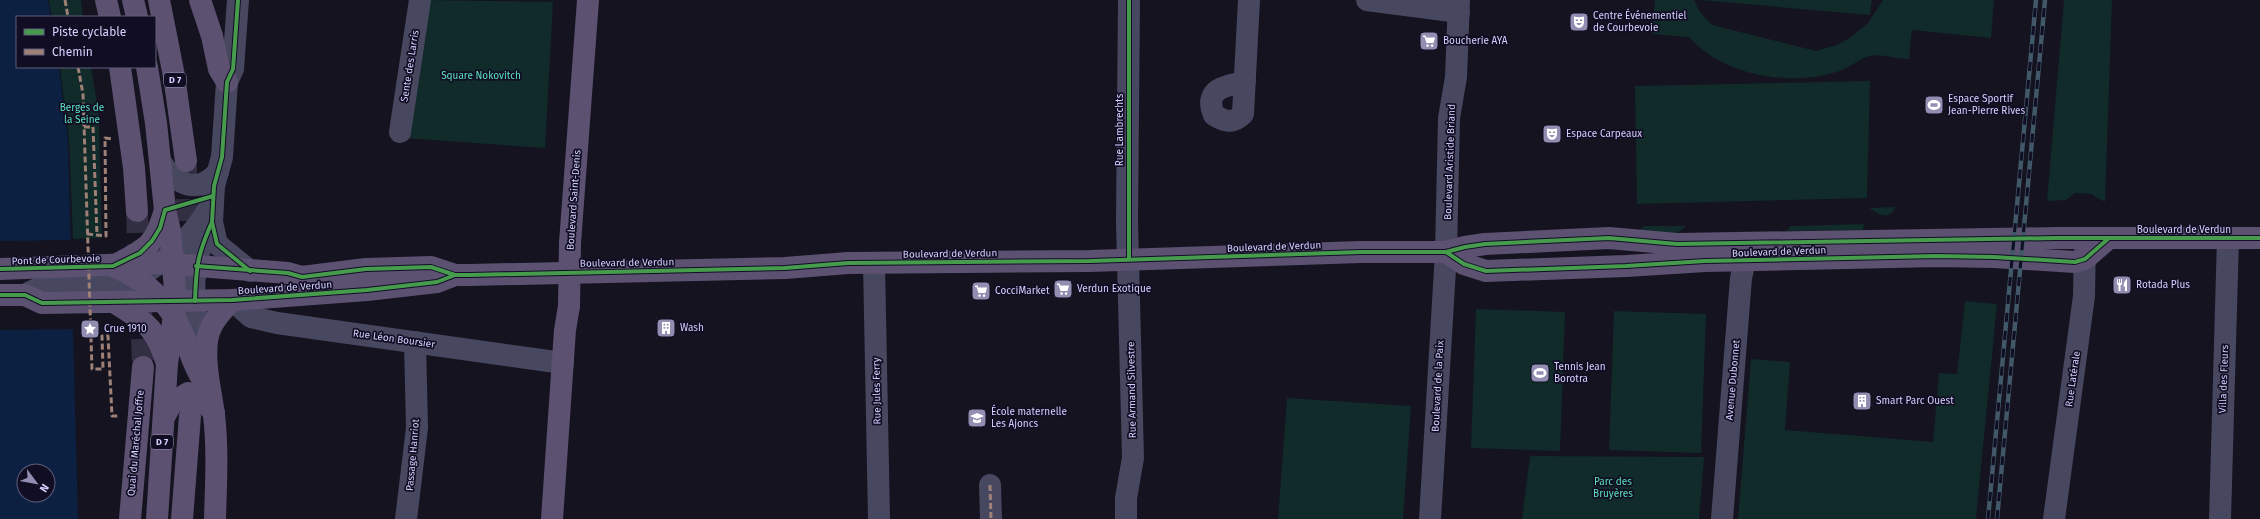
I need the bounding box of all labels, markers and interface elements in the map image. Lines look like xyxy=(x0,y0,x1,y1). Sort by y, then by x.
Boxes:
place label: Centre Événementiel de Courbevoie xyxy=(1593,8,1687,34)
theatre icon: Centre Événementiel de Courbevoie xyxy=(1568,11,1590,33)
legend xyxy=(16,16,156,68)
text: Piste cyclable xyxy=(52,25,126,39)
street label: Sente des Larris xyxy=(398,29,422,103)
supermarket icon: Boucherie AYA xyxy=(1418,30,1440,52)
place label: Boucherie AYA xyxy=(1443,35,1508,47)
text: Chemin xyxy=(52,45,93,59)
park label: Square Nokovitch xyxy=(441,70,521,82)
road number: D 7 xyxy=(164,73,186,87)
street label: Rue Lambrechts xyxy=(1114,93,1126,166)
place label: Espace Sportif Jean-Pierre Rives xyxy=(1948,93,2026,117)
sports icon: Espace Sportif Jean-Pierre Rives xyxy=(1923,94,1945,116)
park label: Berges de la Seine xyxy=(60,102,104,126)
street label: Boulevard Aristide Briand xyxy=(1442,104,1458,220)
theatre icon: Espace Carpeaux xyxy=(1541,123,1563,145)
place label: Espace Carpeaux xyxy=(1566,128,1642,140)
street label: Boulevard Saint-Denis xyxy=(565,149,584,251)
street label: Boulevard de Verdun xyxy=(2137,224,2231,236)
street label: Boulevard de Verdun xyxy=(1227,239,1321,255)
street label: Boulevard de Verdun xyxy=(1732,244,1826,260)
street label: Boulevard de Verdun xyxy=(903,247,997,261)
street label: Pont de Courbevoie xyxy=(11,252,101,268)
street label: Boulevard de Verdun xyxy=(580,256,674,270)
restaurant icon: Rotada Plus xyxy=(2111,274,2133,296)
supermarket icon: Verdun Exotique xyxy=(1052,278,1074,300)
street label: Boulevard de Verdun xyxy=(237,279,333,297)
place label: Rotada Plus xyxy=(2136,279,2190,291)
supermarket icon: CocciMarket xyxy=(970,280,992,302)
place label: Verdun Exotique xyxy=(1077,283,1151,295)
place label: CocciMarket xyxy=(995,285,1050,297)
building icon: Wash xyxy=(655,317,677,339)
place icon: Crue 1910 xyxy=(79,318,101,340)
place label: Wash xyxy=(680,322,704,334)
place label: Crue 1910 xyxy=(104,323,147,335)
street label: Rue Léon Boursier xyxy=(352,327,436,351)
street label: Avenue Dubonnet xyxy=(1724,339,1743,421)
street label: Boulevard de la Paix xyxy=(1430,340,1446,432)
street label: Rue Armand Silvestre xyxy=(1125,342,1139,438)
street label: Villa des Fleurs xyxy=(2217,344,2231,413)
street label: Rue Latérale xyxy=(2063,350,2083,408)
street label: Rue Jules Ferry xyxy=(870,357,884,425)
place label: Tennis Jean Borotra xyxy=(1554,361,1606,385)
sports icon: Tennis Jean Borotra xyxy=(1529,362,1551,384)
street label: Quai du Maréchal Joffre xyxy=(125,389,147,497)
building icon: Smart Parc Ouest xyxy=(1851,390,1873,412)
place label: Smart Parc Ouest xyxy=(1876,395,1954,407)
place label: École maternelle Les Ajoncs xyxy=(991,404,1067,430)
school or university icon: École maternelle Les Ajoncs xyxy=(966,407,988,429)
street label: Passage Hanriot xyxy=(404,418,422,492)
road number: D 7 xyxy=(151,435,173,449)
north arrow xyxy=(16,463,56,503)
park label: Parc des Bruyères xyxy=(1593,476,1633,500)
text: N xyxy=(37,481,52,495)

